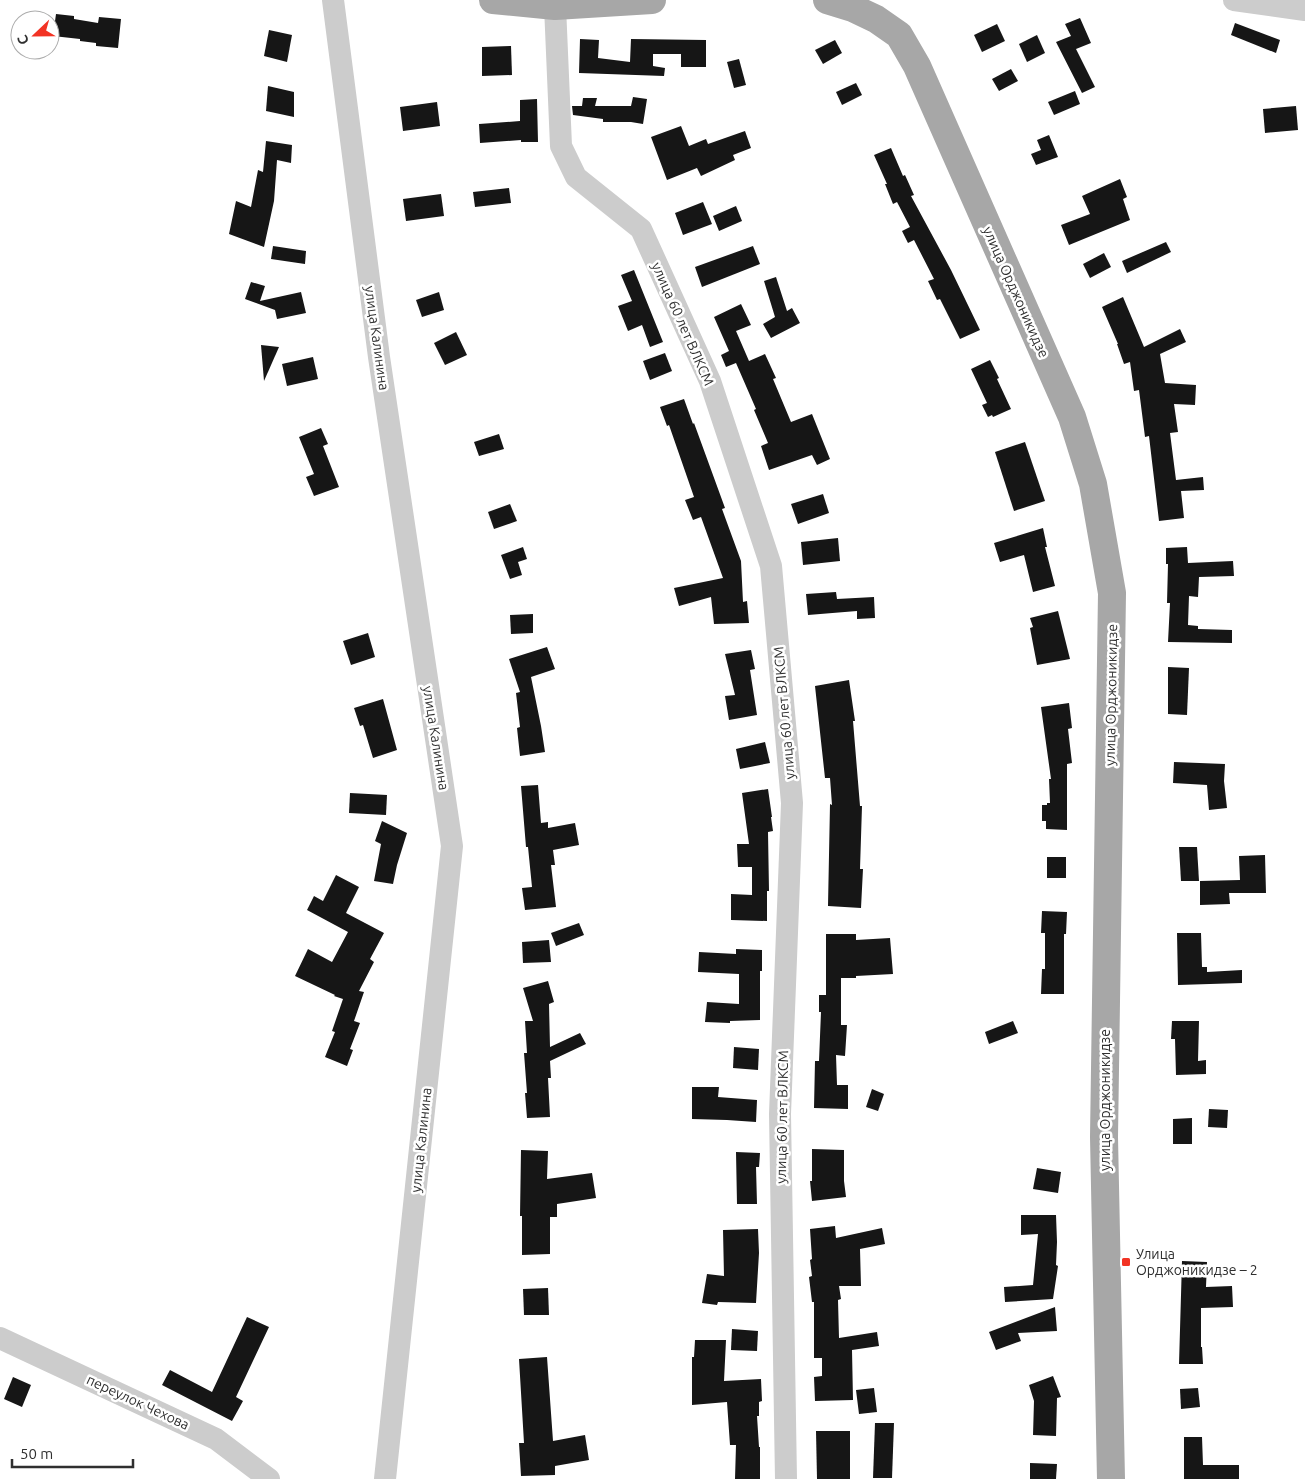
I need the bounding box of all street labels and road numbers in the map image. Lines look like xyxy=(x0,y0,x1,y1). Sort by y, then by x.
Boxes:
street label: улица Орджоникидзе xyxy=(980,224,1052,360)
street label: улица 60 лет ВЛКСМ xyxy=(649,260,717,388)
street label: улица Калинина xyxy=(362,285,392,391)
street label: улица Орджоникидзе xyxy=(1102,624,1120,766)
street label: улица 60 лет ВЛКСМ xyxy=(770,646,798,780)
street label: улица Калинина xyxy=(420,685,452,791)
street label: улица Орджоникидзе xyxy=(1097,1029,1113,1171)
street label: улица 60 лет ВЛКСМ xyxy=(773,1050,791,1184)
street label: улица Калинина xyxy=(408,1087,434,1193)
street label: переулок Чехова xyxy=(84,1371,192,1433)

